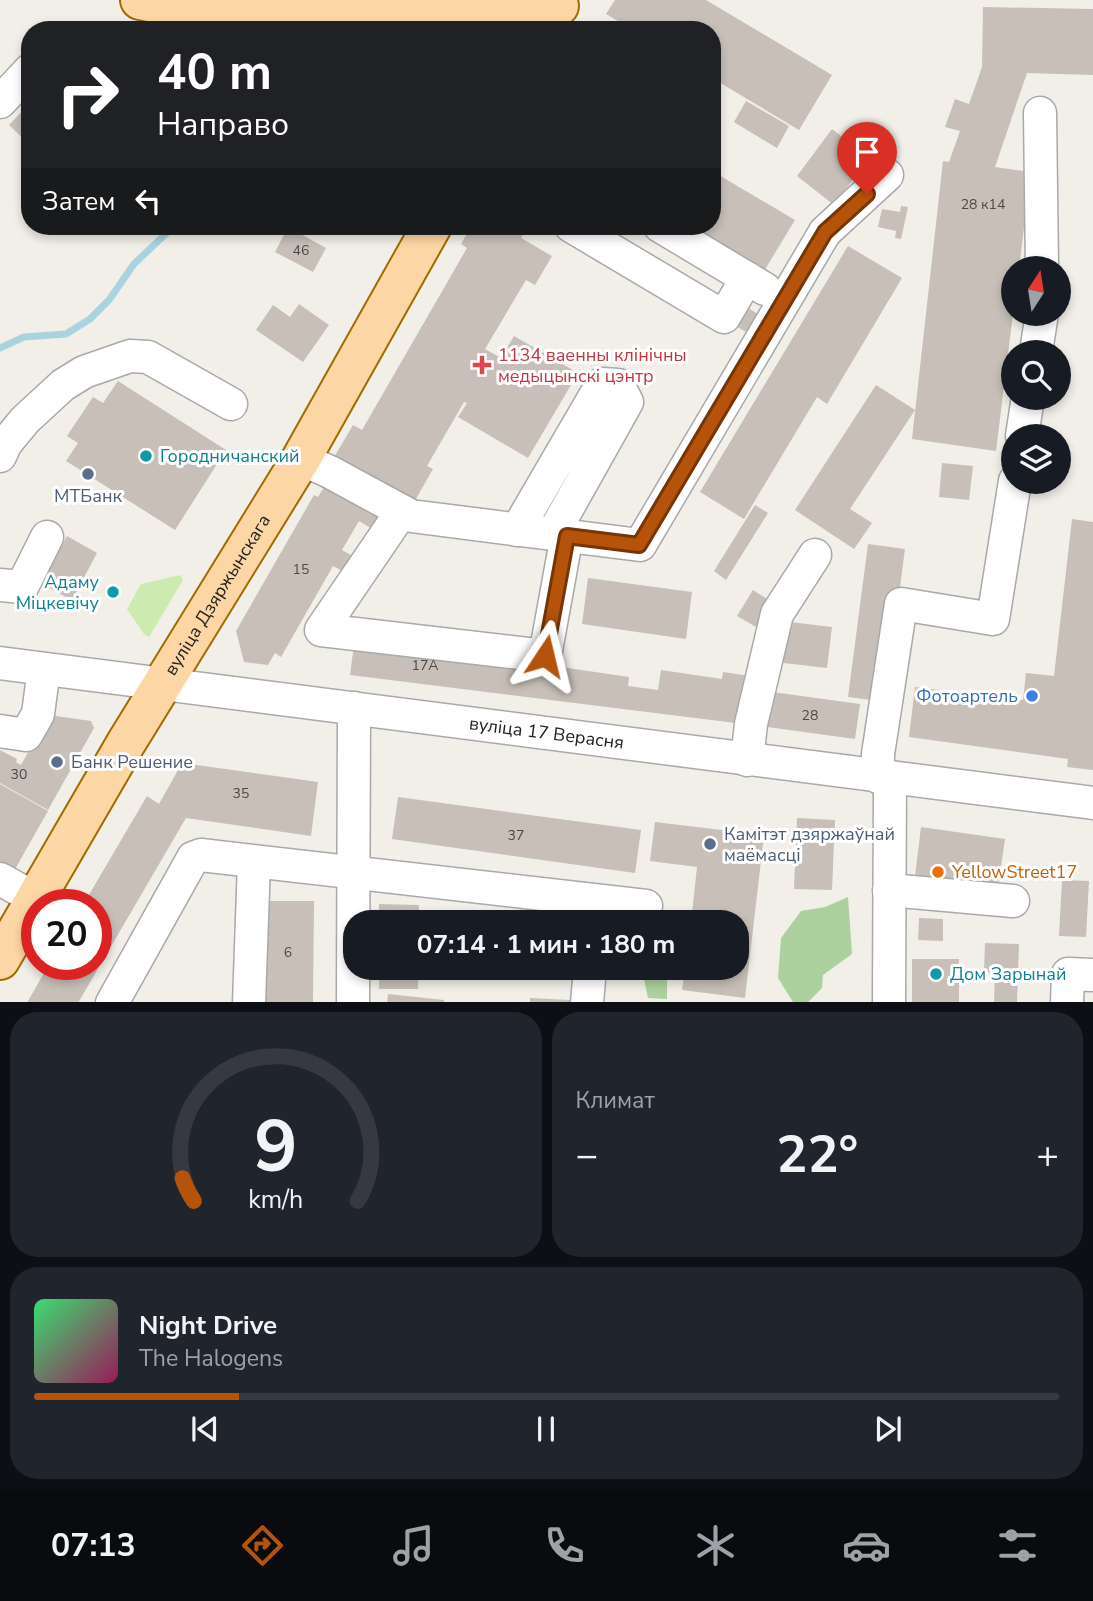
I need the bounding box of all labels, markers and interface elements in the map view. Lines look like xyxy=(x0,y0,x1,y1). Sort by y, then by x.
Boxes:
text: 40 m xyxy=(157,39,272,106)
icon: right xyxy=(42,49,133,140)
text: Направо xyxy=(157,103,289,146)
pin xyxy=(837,122,897,194)
icon: arrive xyxy=(848,133,886,171)
icon: left xyxy=(129,182,167,220)
text: Затем xyxy=(42,184,115,219)
house number: 28 к14 xyxy=(961,195,1005,214)
house number: 46 xyxy=(293,241,309,260)
north arrow xyxy=(1001,256,1071,326)
map controls xyxy=(1001,256,1071,494)
button: search xyxy=(1001,340,1071,410)
place label: 1134 ваенны клінічны медыцынскі цэнтр xyxy=(498,343,687,388)
marker: 1134 ваенны клінічны медыцынскі цэнтр xyxy=(472,355,492,375)
button: layers xyxy=(1001,424,1071,494)
place label: Городничанский xyxy=(160,444,300,468)
marker: Городничанский xyxy=(138,448,154,464)
marker: МТБанк xyxy=(80,466,96,482)
place label: МТБанк xyxy=(54,484,122,508)
street label: вуліца Дзяржынскага xyxy=(159,510,276,680)
house number: 15 xyxy=(293,560,309,579)
place label: Адаму Міцкевічу xyxy=(16,570,100,615)
marker: Адаму Міцкевічу xyxy=(105,584,121,600)
position arrow xyxy=(508,619,582,693)
house number: 17А xyxy=(411,656,439,675)
place label: Фотоартель xyxy=(916,684,1018,708)
marker: Фотоартель xyxy=(1024,688,1040,704)
house number: 28 xyxy=(802,706,818,725)
street label: вуліца 17 Верасня xyxy=(468,711,625,755)
place label: Банк Решение xyxy=(71,750,193,774)
marker: Банк Решение xyxy=(49,754,65,770)
house number: 30 xyxy=(11,765,27,784)
house number: 35 xyxy=(233,784,249,803)
place label: Камітэт дзяржаўнай маёмасці xyxy=(724,822,895,867)
house number: 37 xyxy=(508,826,524,845)
marker: Камітэт дзяржаўнай маёмасці xyxy=(702,836,718,852)
place label: YellowStreet17 xyxy=(951,860,1077,884)
marker: YellowStreet17 xyxy=(930,864,946,880)
speed limit sign: 20 xyxy=(21,889,112,980)
text: 07:14 · 1 мин · 180 m xyxy=(417,927,675,962)
house number: 6 xyxy=(284,943,292,962)
place label: Дом Зарынай xyxy=(950,962,1067,986)
marker: Дом Зарынай xyxy=(928,966,944,982)
text: Климат xyxy=(576,1085,655,1116)
text: 9 xyxy=(254,1097,298,1197)
text: 22° xyxy=(776,1119,858,1190)
text: − xyxy=(576,1130,598,1181)
text: + xyxy=(1036,1130,1059,1181)
text: km/h xyxy=(248,1182,303,1216)
text: Night Drive xyxy=(139,1308,277,1343)
text: The Halogens xyxy=(139,1343,283,1374)
icon: previous xyxy=(186,1410,224,1448)
icon: pause xyxy=(527,1410,565,1448)
icon: next xyxy=(869,1410,907,1448)
icon: directions xyxy=(238,1521,287,1570)
icon: music xyxy=(389,1521,438,1570)
icon: phone xyxy=(540,1521,589,1570)
icon: climate xyxy=(691,1521,740,1570)
icon: car xyxy=(842,1521,891,1570)
icon: filters xyxy=(993,1521,1042,1570)
text: 07:13 xyxy=(51,1524,136,1567)

